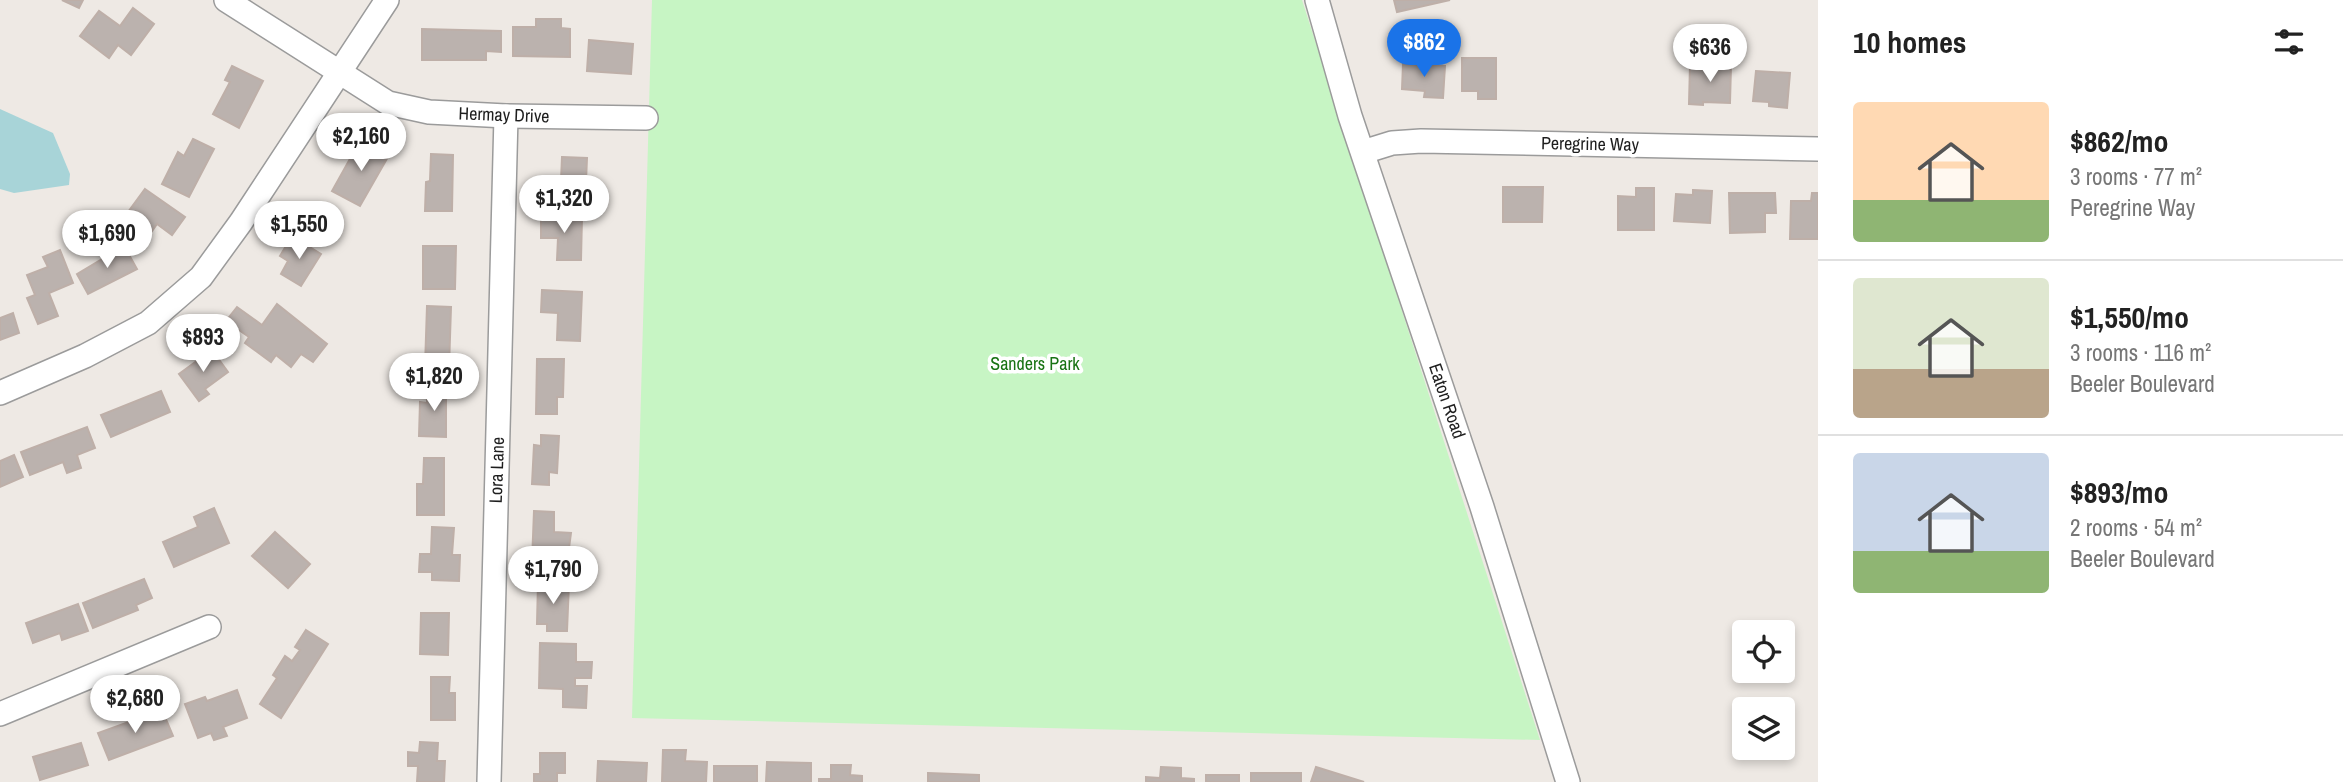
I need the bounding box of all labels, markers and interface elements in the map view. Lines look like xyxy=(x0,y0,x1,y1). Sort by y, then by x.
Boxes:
pin: $862 xyxy=(1383,20,1465,79)
text: 10 homes xyxy=(1853,22,1967,62)
icon: filters xyxy=(2270,23,2308,61)
pin: $636 xyxy=(1669,24,1751,84)
text: $862 xyxy=(1403,26,1445,57)
text: $636 xyxy=(1689,31,1731,62)
street label: Hermay Drive xyxy=(458,100,550,129)
pin: $2,160 xyxy=(304,114,418,173)
text: $2,160 xyxy=(332,120,390,151)
text: $862/mo xyxy=(2070,121,2168,161)
street label: Peregrine Way xyxy=(1541,130,1640,157)
icon: home xyxy=(1909,130,1993,214)
text: 3 rooms · 77 m² xyxy=(2070,161,2202,192)
pin: $1,320 xyxy=(507,176,621,235)
text: $1,320 xyxy=(535,182,593,213)
text: Peregrine Way xyxy=(2070,192,2195,223)
pin: $1,550 xyxy=(242,202,356,261)
text: $1,550 xyxy=(270,208,328,239)
pin: $1,690 xyxy=(50,210,164,270)
text: $1,690 xyxy=(78,217,136,248)
text: $1,550/mo xyxy=(2070,297,2189,337)
icon: home xyxy=(1909,306,1993,390)
pin: $893 xyxy=(162,314,244,374)
text: $893 xyxy=(182,321,224,352)
text: 3 rooms · 116 m² xyxy=(2070,337,2211,368)
park label: Sanders Park xyxy=(990,351,1080,376)
pin: $1,820 xyxy=(377,354,491,413)
text: $1,820 xyxy=(405,360,463,391)
street label: Eaton Road xyxy=(1423,360,1472,442)
text: Beeler Boulevard xyxy=(2070,368,2215,399)
street label: Lora Lane xyxy=(483,436,510,504)
text: $893/mo xyxy=(2070,472,2168,512)
icon: home xyxy=(1909,481,1993,565)
text: 2 rooms · 54 m² xyxy=(2070,512,2202,543)
text: Beeler Boulevard xyxy=(2070,543,2215,574)
pin: $1,790 xyxy=(496,546,610,606)
text: $1,790 xyxy=(524,553,582,584)
map controls xyxy=(1732,620,1795,760)
button: locate xyxy=(1732,620,1795,683)
pin: $2,680 xyxy=(78,676,192,735)
text: $2,680 xyxy=(106,682,164,713)
button: layers xyxy=(1732,697,1795,760)

